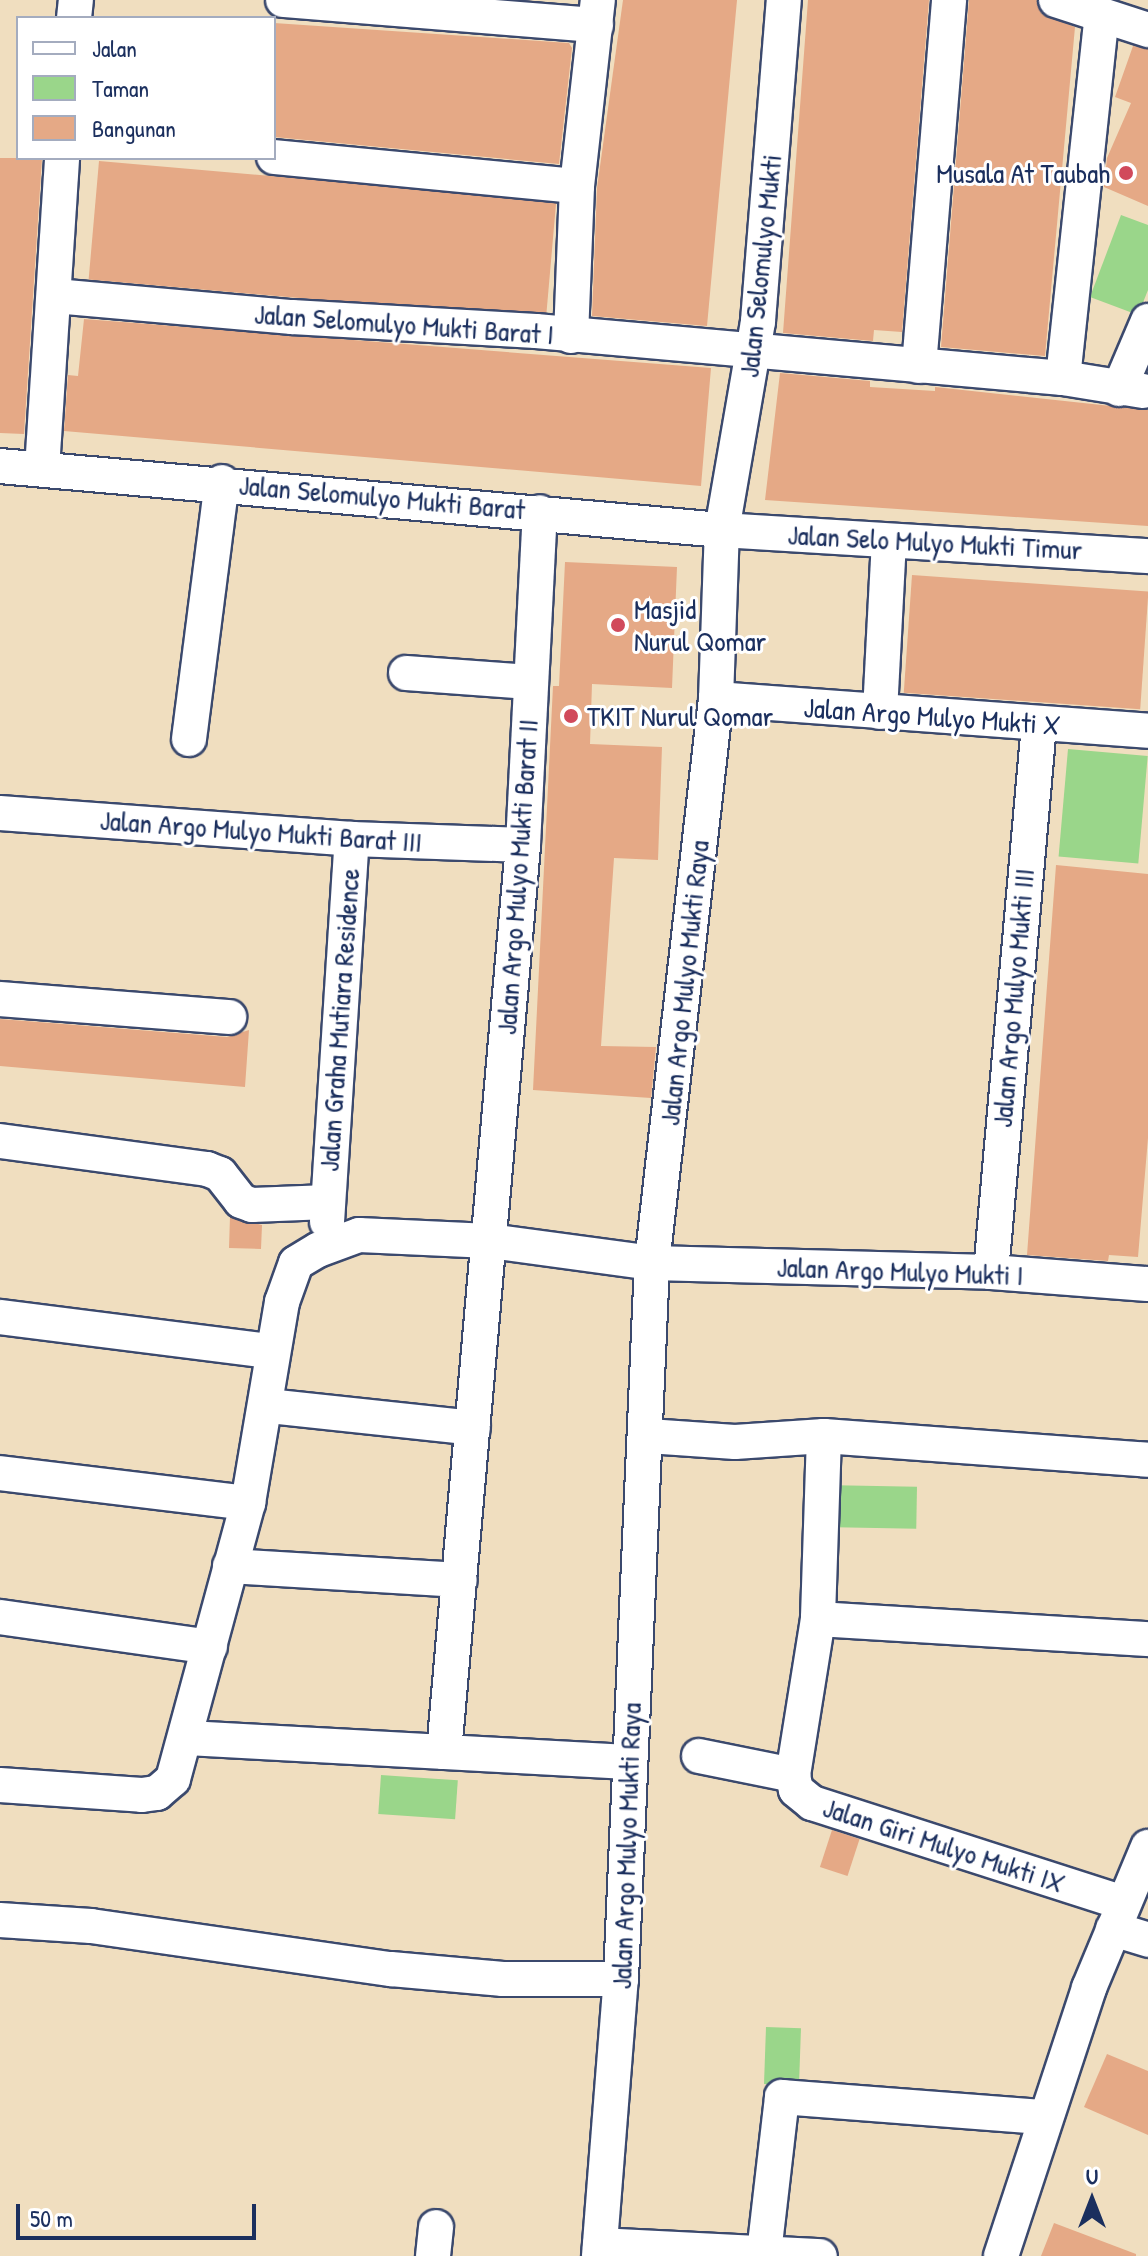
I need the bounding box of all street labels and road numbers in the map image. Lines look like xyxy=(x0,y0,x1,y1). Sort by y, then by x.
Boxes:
street label: Jalan Selomulyo Mukti xyxy=(732,153,788,379)
street label: Jalan Selomulyo Mukti Barat I xyxy=(253,297,555,351)
street label: Jalan Selomulyo Mukti Barat xyxy=(237,468,527,526)
street label: Jalan Selo Mulyo Mukti Timur xyxy=(787,518,1083,566)
street label: Jalan Argo Mulyo Mukti X xyxy=(803,690,1061,742)
street label: Jalan Argo Mulyo Mukti Barat II xyxy=(489,718,545,1036)
street label: Jalan Argo Mulyo Mukti Barat III xyxy=(99,803,423,859)
street label: Jalan Argo Mulyo Mukti Raya xyxy=(652,839,716,1127)
street label: Jalan Graha Mutiara Residence xyxy=(312,867,366,1173)
street label: Jalan Argo Mulyo Mukti III xyxy=(985,867,1041,1129)
street label: Jalan Argo Mulyo Mukti I xyxy=(776,1250,1024,1292)
street label: Jalan Argo Mulyo Mukti Raya xyxy=(604,1702,648,1990)
street label: Jalan Giri Mulyo Mukti IX xyxy=(819,1790,1069,1900)

